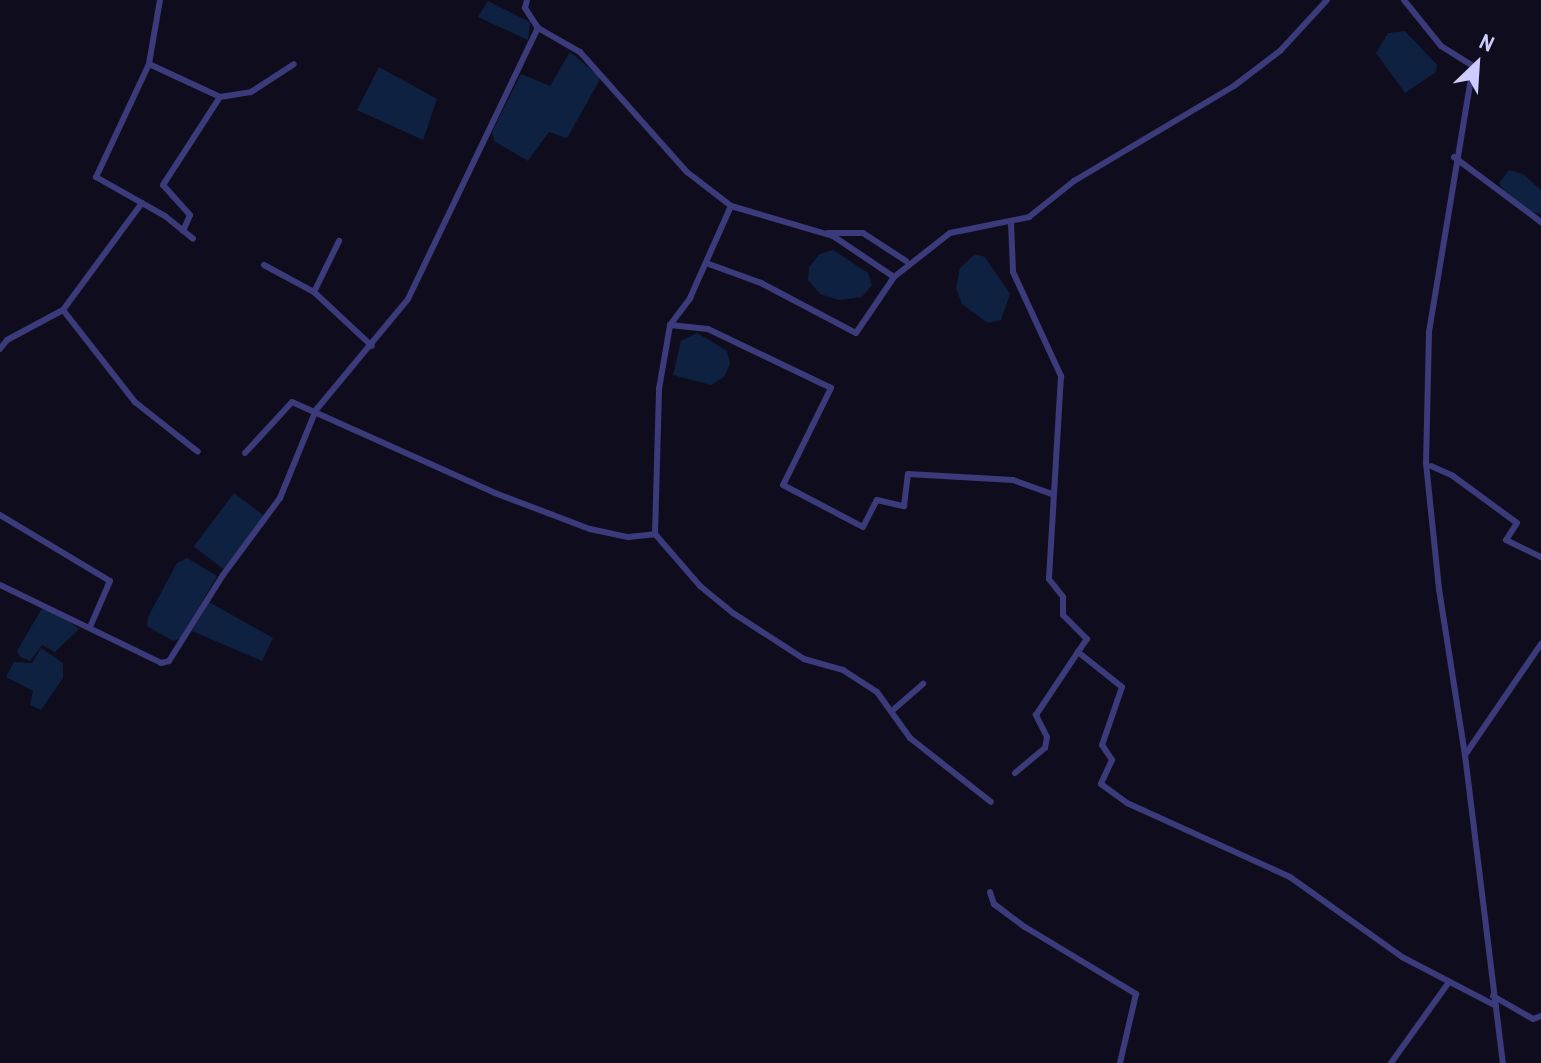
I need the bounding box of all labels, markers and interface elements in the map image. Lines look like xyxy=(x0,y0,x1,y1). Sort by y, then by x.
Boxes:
north arrow xyxy=(1437,24,1517,104)
text: N xyxy=(1475,26,1499,59)

